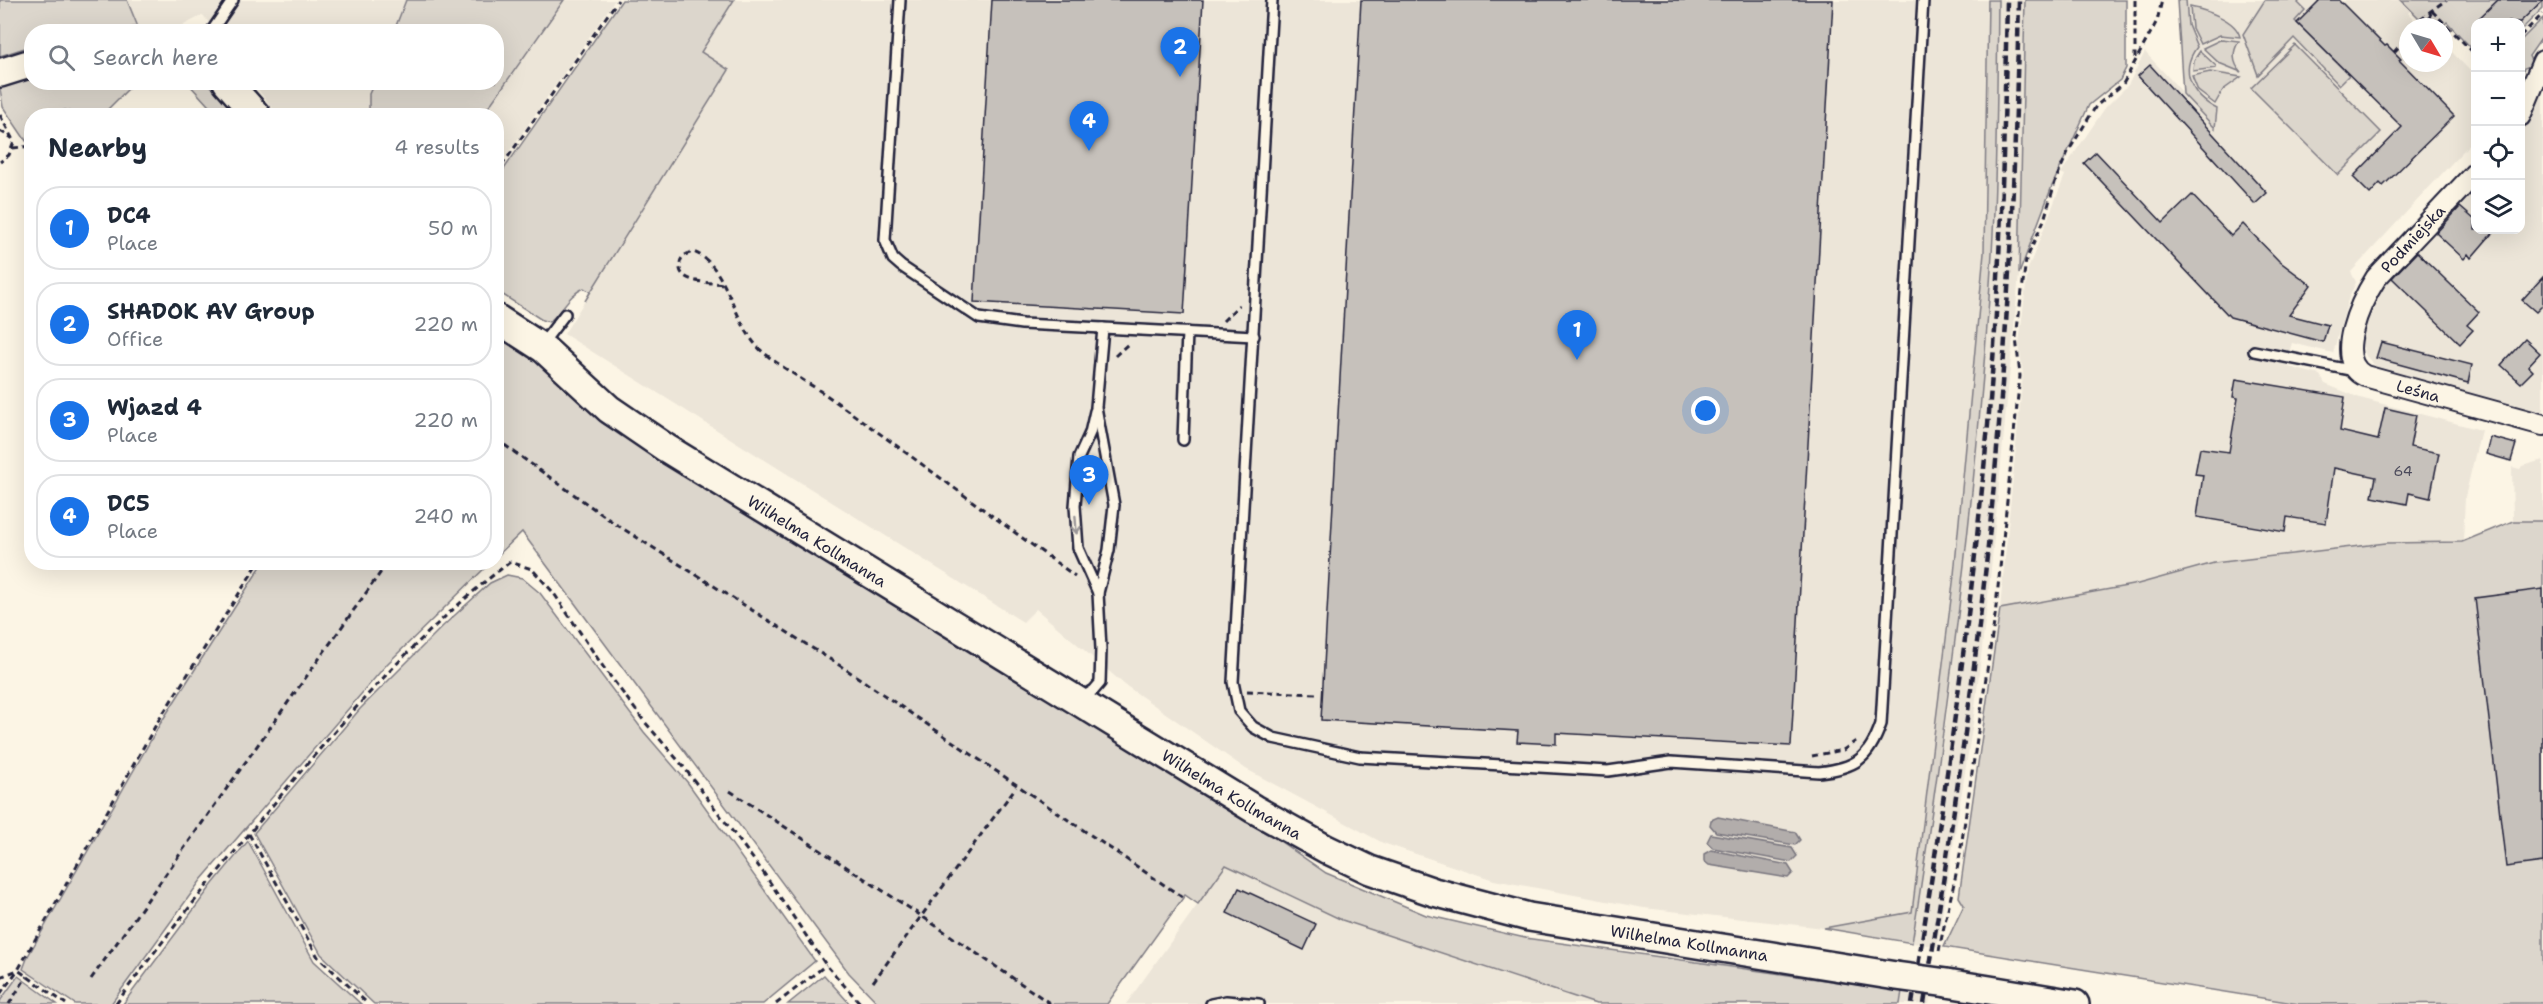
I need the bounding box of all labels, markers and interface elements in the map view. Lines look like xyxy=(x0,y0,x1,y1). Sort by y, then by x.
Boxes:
north arrow xyxy=(2399,18,2453,72)
map controls xyxy=(2471,18,2525,234)
button: + xyxy=(2471,18,2525,72)
search box xyxy=(24,24,504,90)
pin: 2 xyxy=(1160,28,1200,77)
icon: search xyxy=(45,41,78,74)
text: Search here xyxy=(93,43,219,72)
button: − xyxy=(2471,72,2525,126)
pin: 4 xyxy=(1070,102,1108,151)
button: locate xyxy=(2471,126,2525,180)
text: Nearby xyxy=(48,130,147,165)
text: 4 results xyxy=(394,134,480,160)
button: layers xyxy=(2471,180,2525,234)
street label: Podmiejska xyxy=(2376,200,2450,278)
text: DC4 xyxy=(107,201,151,230)
text: 1 xyxy=(65,215,74,241)
text: 50 m xyxy=(428,215,478,241)
text: Place xyxy=(107,230,158,256)
text: SHADOK AV Group xyxy=(107,297,315,326)
pin: 1 xyxy=(1558,310,1596,360)
text: 2 xyxy=(63,311,77,337)
text: 220 m xyxy=(414,311,478,337)
text: Office xyxy=(107,326,163,352)
street label: Leśna xyxy=(2394,375,2443,407)
text: Wjazd 4 xyxy=(107,393,202,422)
your location xyxy=(1691,396,1720,425)
text: 3 xyxy=(63,407,77,433)
text: 220 m xyxy=(414,407,478,433)
text: Place xyxy=(107,422,158,448)
pin: 3 xyxy=(1070,456,1108,505)
house number: 64 xyxy=(2393,462,2413,480)
text: DC5 xyxy=(107,489,150,518)
street label: Wilhelma Kollmanna xyxy=(744,490,891,591)
text: 4 xyxy=(63,503,77,529)
text: 240 m xyxy=(413,503,478,529)
one-way arrow xyxy=(1071,514,1082,534)
text: Place xyxy=(107,518,158,544)
street label: Wilhelma Kollmanna xyxy=(1158,744,1306,844)
street label: Wilhelma Kollmanna xyxy=(1609,920,1770,966)

